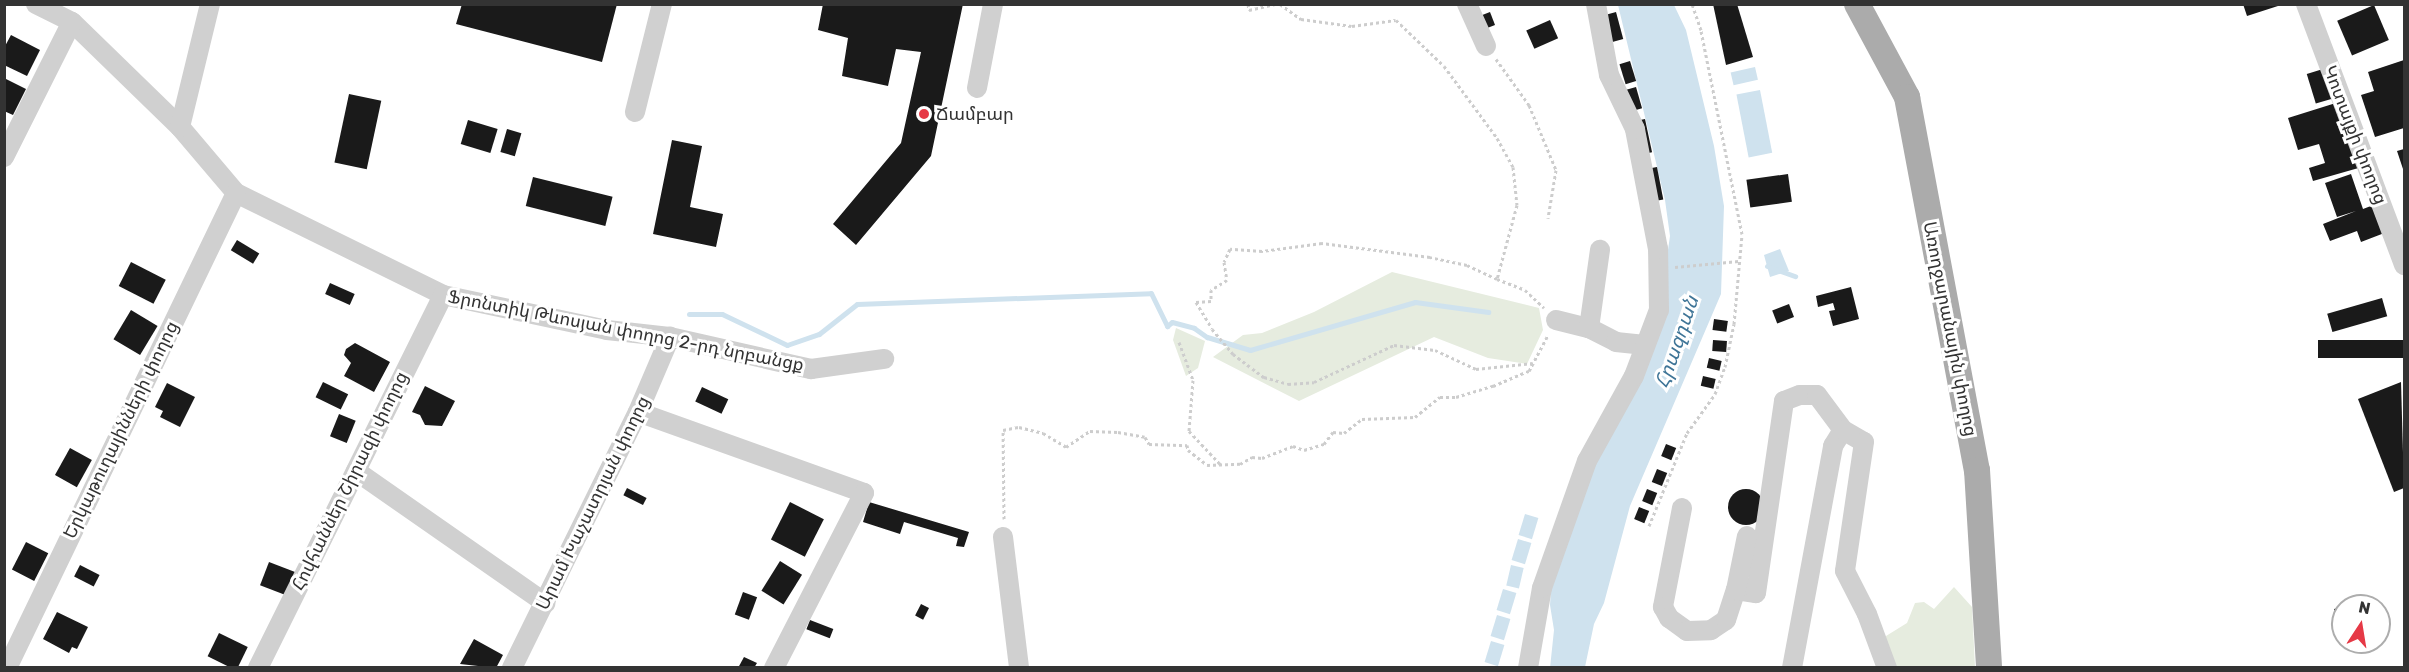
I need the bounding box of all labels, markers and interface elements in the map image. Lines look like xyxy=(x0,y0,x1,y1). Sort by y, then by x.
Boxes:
street label: Կոտայքի փողոց xyxy=(2319,63,2391,207)
place label: Ճամբար xyxy=(936,103,1014,125)
marker: Ճամբար xyxy=(917,107,931,121)
street label: Առողջարանային փողոց xyxy=(1919,220,1981,438)
street label: Ֆրոնտիկ Թևոսյան փողոց 2-րդ նրբանցք xyxy=(446,286,806,376)
water label: Հրազդան xyxy=(1650,293,1704,391)
street label: Երկաթուղայինների փողոց xyxy=(59,318,183,542)
street label: Հովհաններ Շիրազի փողոց xyxy=(288,368,412,594)
street label: Արամ Խաչատրյան փողոց xyxy=(532,392,654,614)
north arrow xyxy=(2331,594,2391,654)
text: N xyxy=(2357,597,2372,618)

